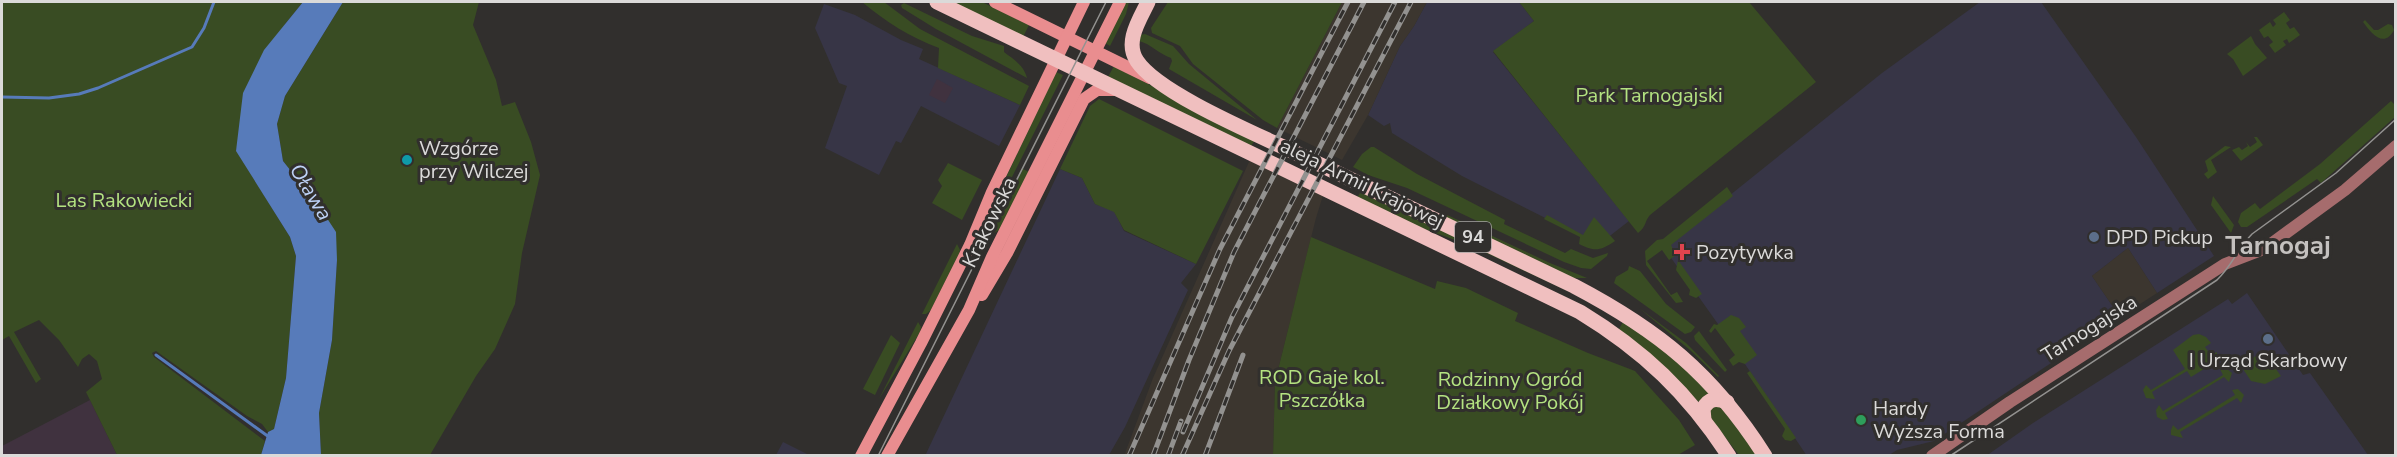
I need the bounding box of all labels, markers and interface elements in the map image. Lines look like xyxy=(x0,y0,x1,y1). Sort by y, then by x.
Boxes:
park label: Park Tarnogajski xyxy=(1575,82,1723,109)
street label: aleja Armii Krajowej xyxy=(1276,132,1448,235)
place label: Wzgórze przy Wilczej xyxy=(419,135,529,185)
marker: Wzgórze przy Wilczej xyxy=(400,153,414,167)
water label: Oława xyxy=(283,158,339,226)
street label: Krakowska xyxy=(956,172,1023,272)
park label: Las Rakowiecki xyxy=(56,187,192,214)
road number: 94 xyxy=(1455,222,1491,252)
place label: DPD Pickup xyxy=(2106,224,2213,251)
district label: Tarnogaj xyxy=(2225,228,2331,263)
marker: DPD Pickup xyxy=(2087,230,2101,244)
place label: Pozytywka xyxy=(1696,239,1794,266)
marker: Pozytywka xyxy=(1673,243,1691,261)
street label: Tarnogajska xyxy=(2036,288,2142,368)
marker: I Urząd Skarbowy xyxy=(2261,332,2275,346)
place label: I Urząd Skarbowy xyxy=(2189,347,2348,374)
park label: ROD Gaje kol. Pszczółka xyxy=(1259,364,1385,414)
park label: Rodzinny Ogród Działkowy Pokój xyxy=(1436,366,1584,416)
place label: Hardy Wyższa Forma xyxy=(1873,395,2005,445)
marker: Hardy Wyższa Forma xyxy=(1854,413,1868,427)

